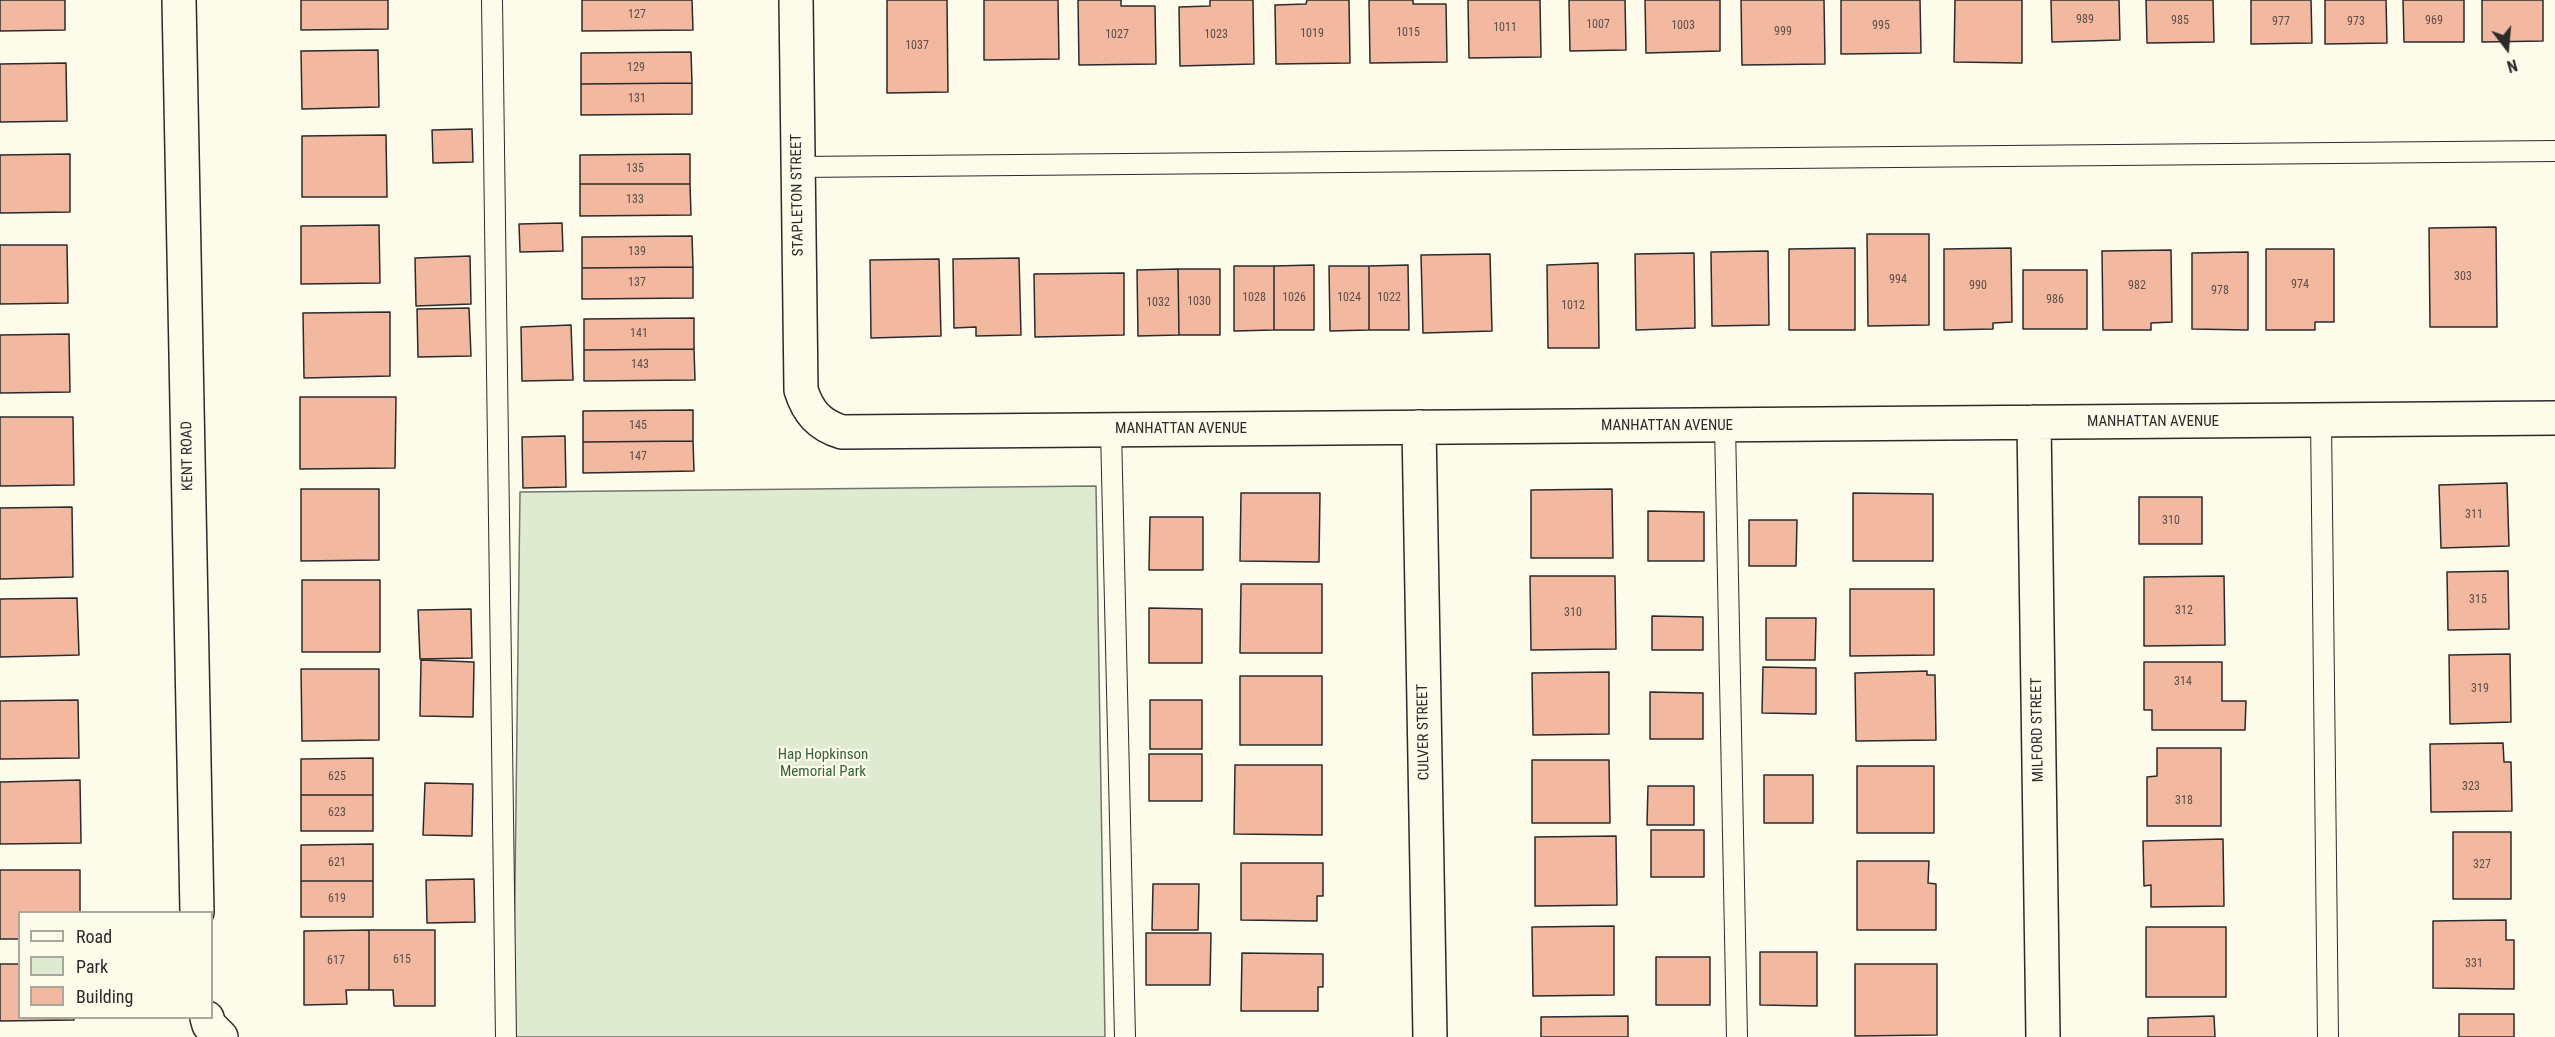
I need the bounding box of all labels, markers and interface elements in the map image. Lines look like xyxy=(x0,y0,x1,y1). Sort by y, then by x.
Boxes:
house number: 127 xyxy=(628,8,646,22)
house number: 989 xyxy=(2076,13,2094,27)
house number: 985 xyxy=(2171,14,2189,28)
house number: 969 xyxy=(2425,14,2443,28)
house number: 977 xyxy=(2272,15,2290,29)
house number: 973 xyxy=(2347,15,2365,29)
house number: 1007 xyxy=(1586,18,1610,32)
north arrow xyxy=(2477,18,2537,78)
house number: 1003 xyxy=(1671,19,1695,33)
house number: 995 xyxy=(1872,19,1890,33)
house number: 1011 xyxy=(1493,21,1517,35)
house number: 999 xyxy=(1774,25,1792,39)
house number: 1015 xyxy=(1396,26,1420,40)
house number: 1019 xyxy=(1300,27,1324,41)
house number: 1027 xyxy=(1105,28,1129,42)
house number: 1023 xyxy=(1204,28,1228,42)
house number: 1037 xyxy=(905,39,929,53)
text: N xyxy=(2505,55,2519,76)
house number: 129 xyxy=(627,61,645,75)
house number: 131 xyxy=(628,92,646,106)
street label: STAPLETON STREET xyxy=(788,134,808,256)
house number: 135 xyxy=(626,162,644,176)
house number: 133 xyxy=(626,193,644,207)
house number: 139 xyxy=(628,245,646,259)
house number: 303 xyxy=(2454,270,2472,284)
house number: 994 xyxy=(1889,273,1907,287)
house number: 137 xyxy=(628,276,646,290)
house number: 974 xyxy=(2291,278,2309,292)
house number: 990 xyxy=(1969,279,1987,293)
house number: 982 xyxy=(2128,279,2146,293)
house number: 978 xyxy=(2211,284,2229,298)
house number: 1028 xyxy=(1242,291,1266,305)
house number: 1026 xyxy=(1282,291,1306,305)
house number: 1024 xyxy=(1337,291,1361,305)
house number: 1022 xyxy=(1377,291,1401,305)
house number: 986 xyxy=(2046,293,2064,307)
house number: 1030 xyxy=(1187,295,1211,309)
house number: 1032 xyxy=(1146,296,1170,310)
house number: 1012 xyxy=(1561,299,1585,313)
house number: 141 xyxy=(630,327,648,341)
house number: 143 xyxy=(631,358,649,372)
street label: MANHATTAN AVENUE xyxy=(2087,413,2219,431)
street label: MANHATTAN AVENUE xyxy=(1601,417,1733,435)
house number: 145 xyxy=(629,419,647,433)
street label: MANHATTAN AVENUE xyxy=(1115,420,1247,438)
street label: KENT ROAD xyxy=(178,421,198,491)
house number: 147 xyxy=(629,450,647,464)
house number: 311 xyxy=(2465,508,2483,522)
house number: 310 xyxy=(2162,514,2180,528)
house number: 315 xyxy=(2469,593,2487,607)
house number: 312 xyxy=(2175,604,2193,618)
house number: 310 xyxy=(1564,606,1582,620)
house number: 314 xyxy=(2174,675,2192,689)
street label: MILFORD STREET xyxy=(2028,677,2048,783)
house number: 319 xyxy=(2471,682,2489,696)
street label: CULVER STREET xyxy=(1414,684,1434,780)
park label: Hap Hopkinson Memorial Park xyxy=(778,746,868,781)
house number: 625 xyxy=(328,770,346,784)
house number: 323 xyxy=(2462,780,2480,794)
house number: 318 xyxy=(2175,794,2193,808)
house number: 623 xyxy=(328,806,346,820)
house number: 621 xyxy=(328,856,346,870)
house number: 327 xyxy=(2473,858,2491,872)
house number: 619 xyxy=(328,892,346,906)
legend xyxy=(18,911,213,1019)
text: Road xyxy=(76,926,112,947)
house number: 615 xyxy=(393,953,411,967)
house number: 617 xyxy=(327,954,345,968)
text: Park xyxy=(76,956,108,977)
house number: 331 xyxy=(2465,957,2483,971)
text: Building xyxy=(76,986,133,1007)

